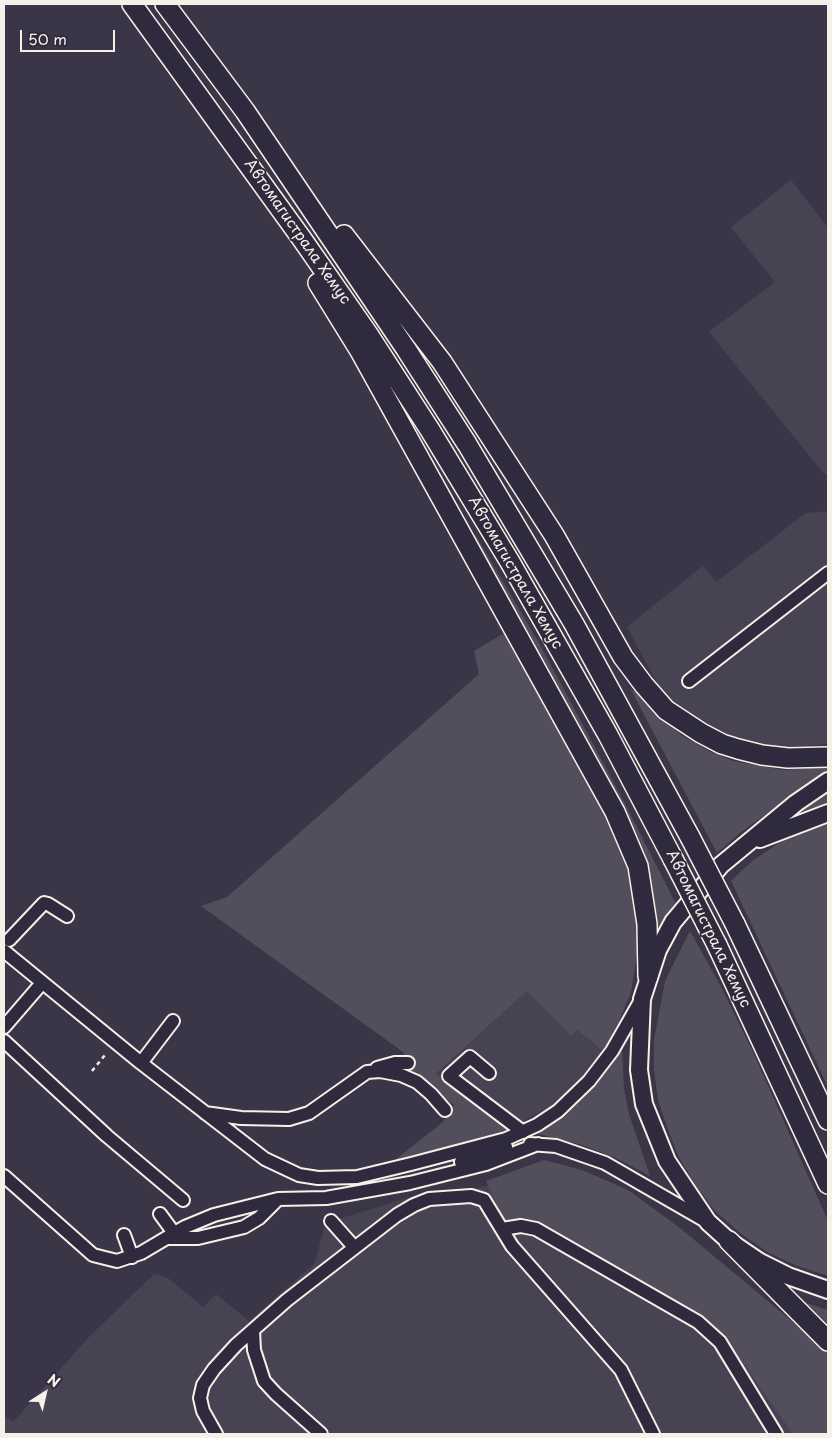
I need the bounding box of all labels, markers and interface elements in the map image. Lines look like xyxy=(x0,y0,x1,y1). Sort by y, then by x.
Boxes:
scale bar xyxy=(22,20,118,52)
text: 50 m xyxy=(28,27,67,50)
street label: Автомагистрала Хемус xyxy=(240,156,354,308)
street label: Автомагистрала Хемус xyxy=(464,494,566,652)
street label: Автомагистрала Хемус xyxy=(662,847,754,1011)
north arrow xyxy=(20,1368,70,1418)
text: N xyxy=(43,1369,64,1392)

